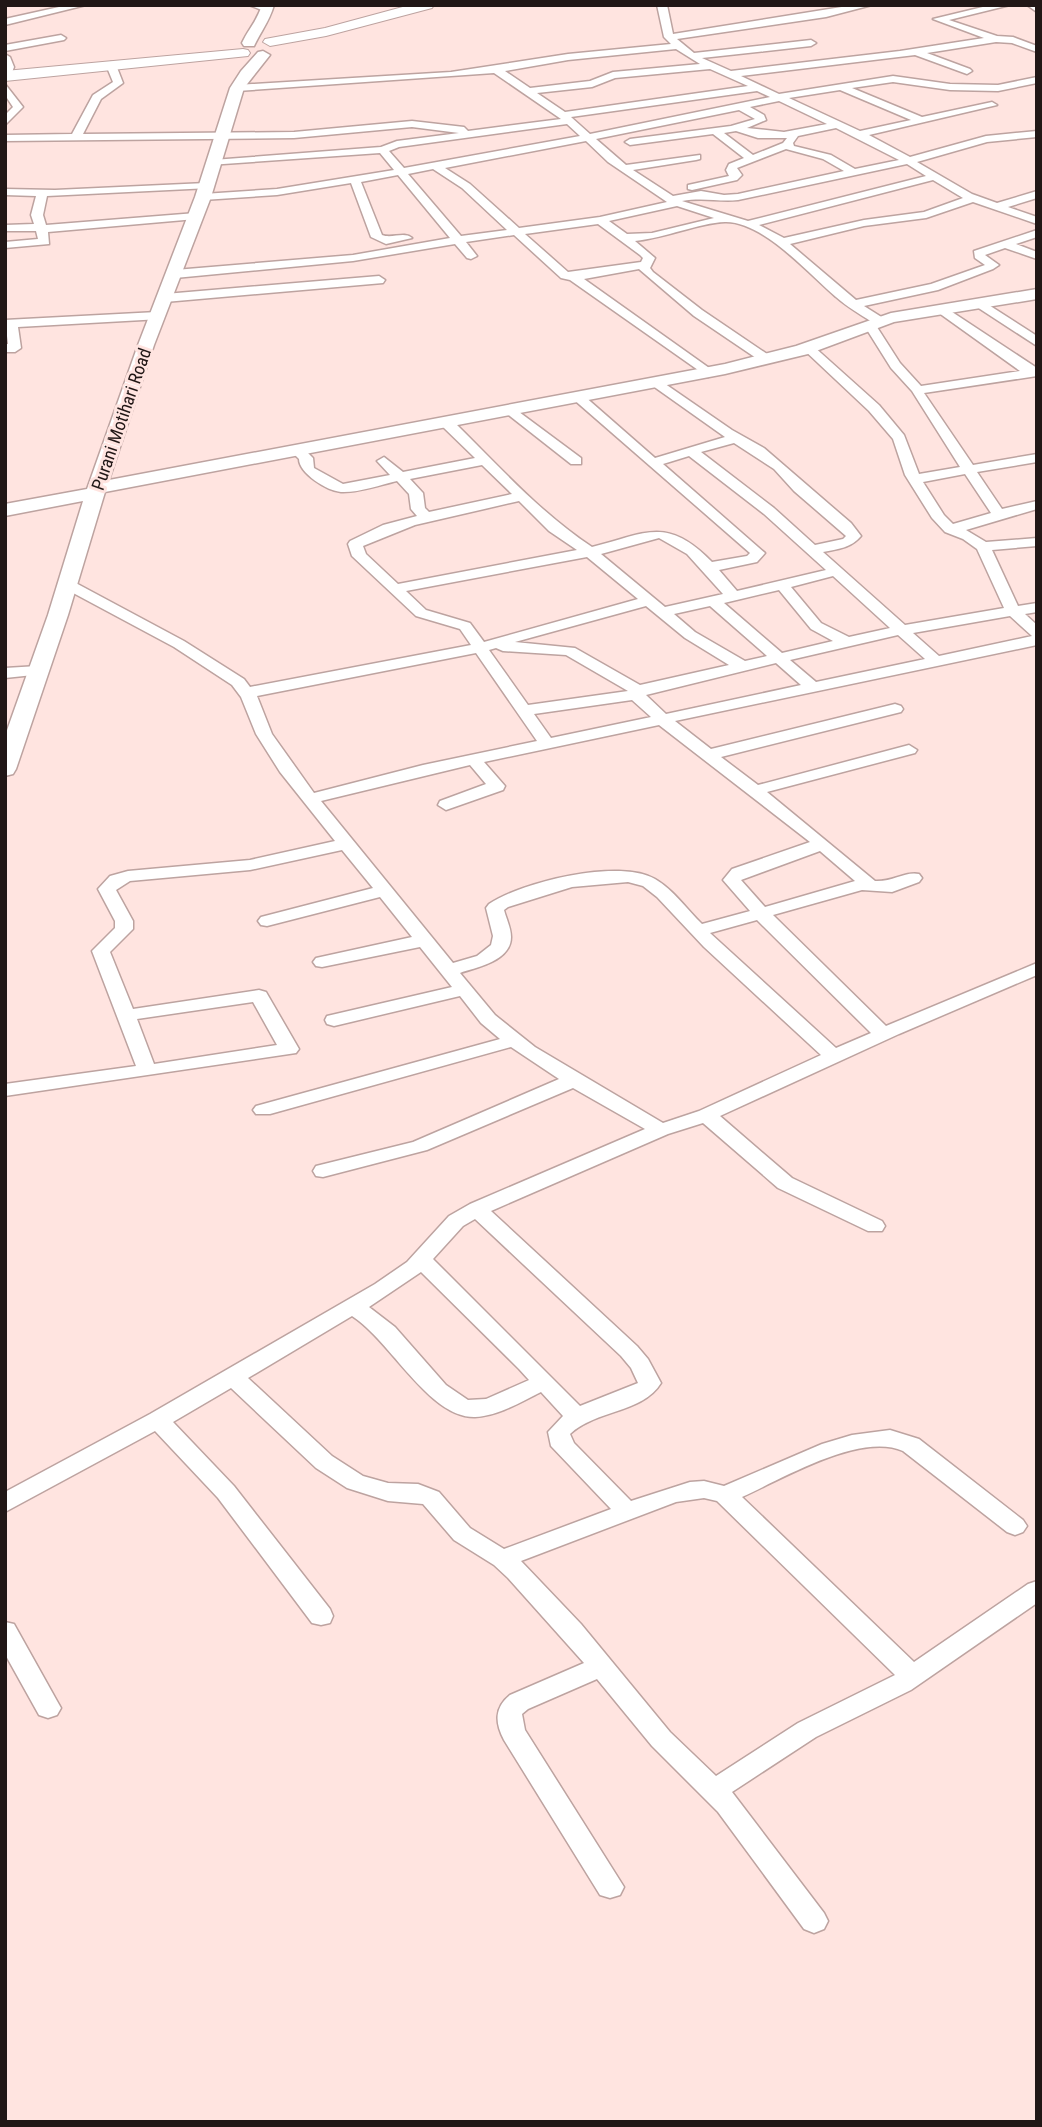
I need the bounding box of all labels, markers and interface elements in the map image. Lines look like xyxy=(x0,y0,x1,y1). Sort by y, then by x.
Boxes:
street label: Purani Motihari Road xyxy=(87,345,155,493)

